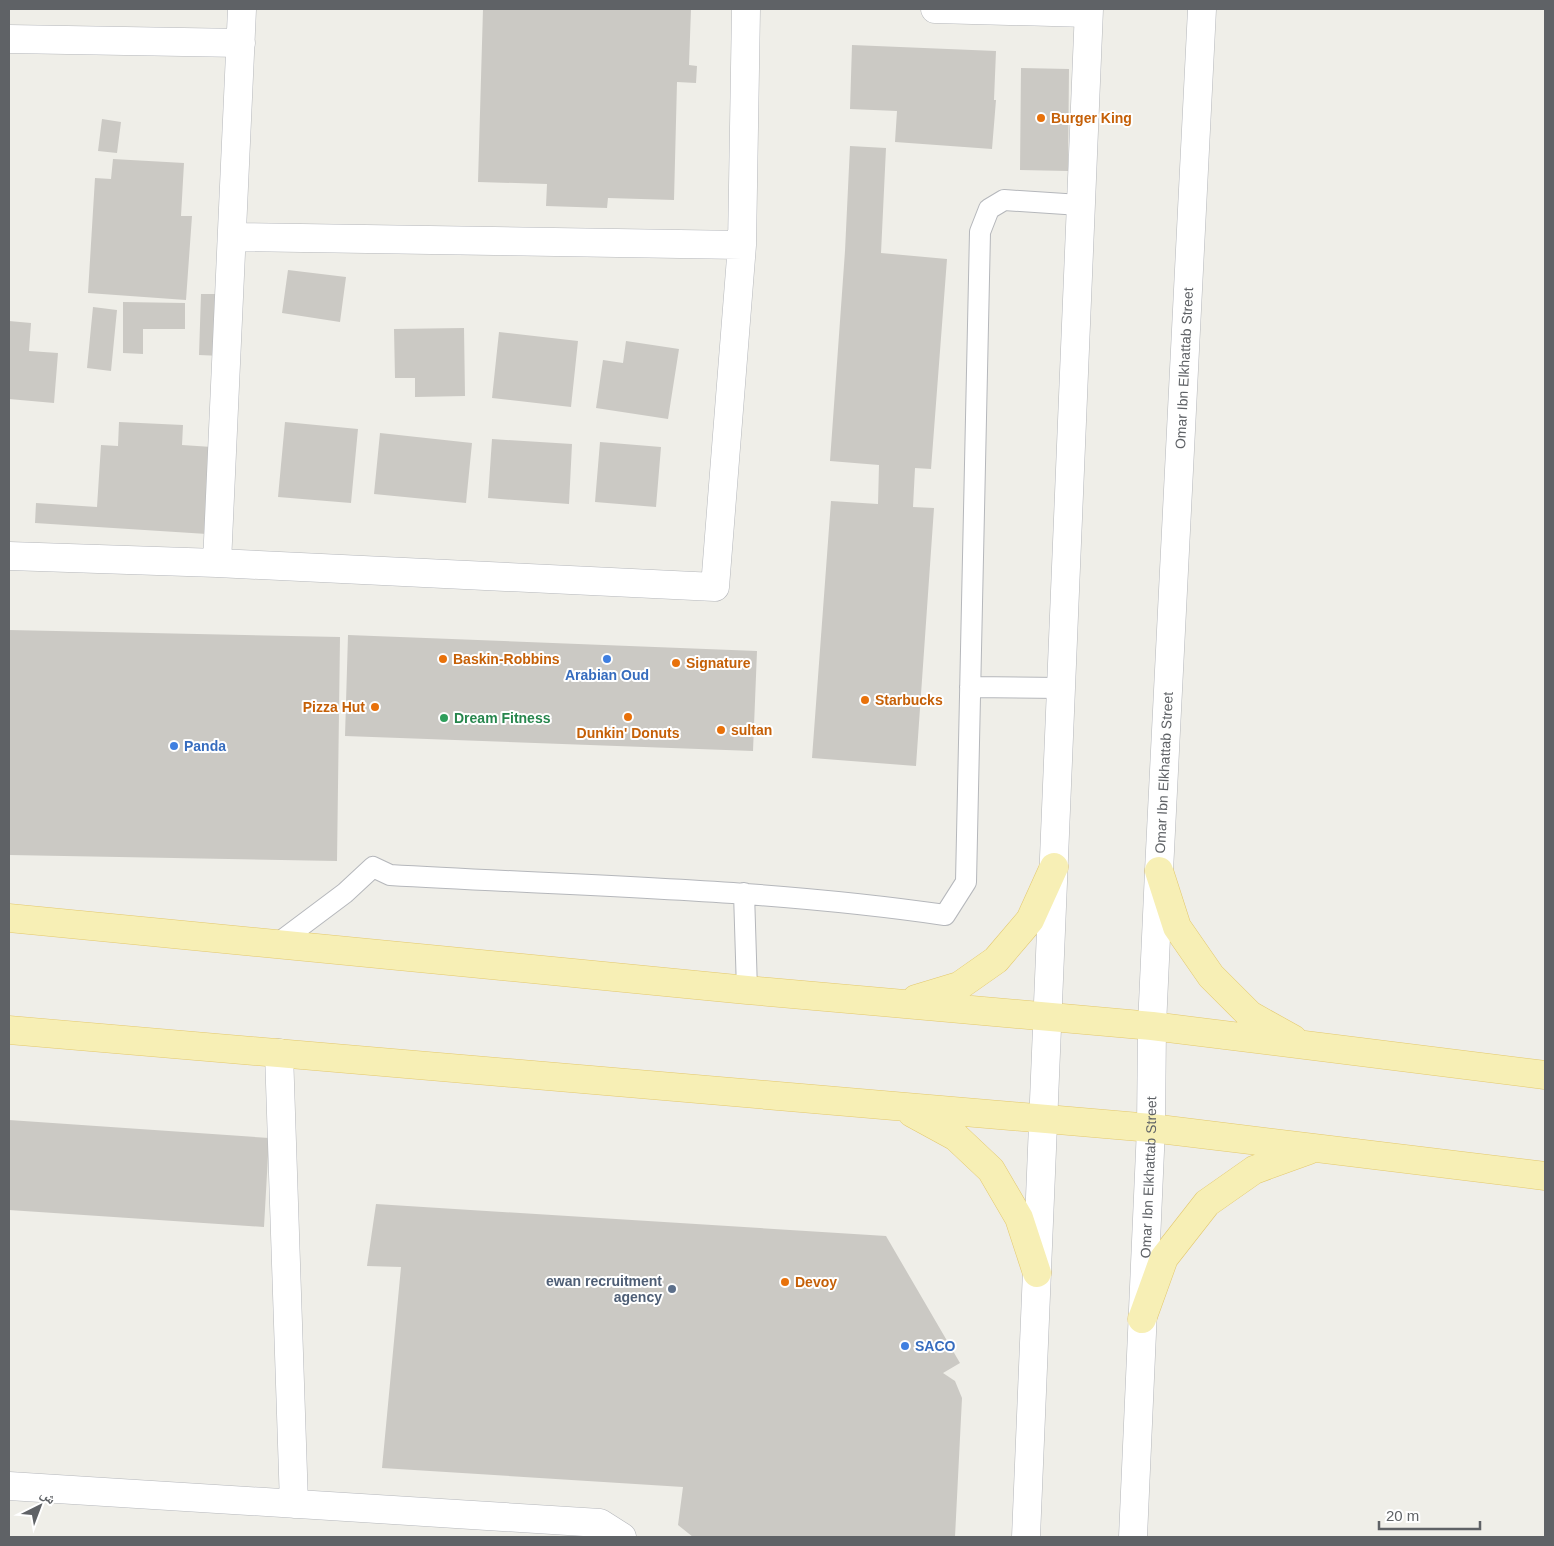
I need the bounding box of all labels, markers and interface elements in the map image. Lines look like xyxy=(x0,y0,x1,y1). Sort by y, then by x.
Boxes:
place label: Burger King xyxy=(1051,110,1132,126)
marker: Burger King xyxy=(1035,112,1047,124)
street label: Omar Ibn Elkhattab Street xyxy=(1172,287,1196,449)
place label: Baskin-Robbins xyxy=(453,651,560,667)
marker: Baskin-Robbins xyxy=(437,653,449,665)
marker: Arabian Oud xyxy=(601,653,613,665)
place label: Signature xyxy=(686,655,751,671)
marker: Signature xyxy=(670,657,682,669)
place label: Arabian Oud xyxy=(565,667,649,683)
street label: Omar Ibn Elkhattab Street xyxy=(1152,691,1176,854)
place label: Starbucks xyxy=(875,692,943,708)
marker: Starbucks xyxy=(859,694,871,706)
place label: Pizza Hut xyxy=(303,699,365,715)
marker: Pizza Hut xyxy=(369,701,381,713)
place label: Dream Fitness xyxy=(454,710,551,726)
marker: Dunkin' Donuts xyxy=(622,711,634,723)
marker: Dream Fitness xyxy=(438,712,450,724)
place label: sultan xyxy=(731,722,772,738)
marker: sultan xyxy=(715,724,727,736)
place label: Dunkin' Donuts xyxy=(577,725,680,741)
place label: Panda xyxy=(184,738,226,754)
marker: Panda xyxy=(168,740,180,752)
street label: Omar Ibn Elkhattab Street xyxy=(1137,1096,1159,1259)
place label: ewan recruitment agency xyxy=(546,1273,662,1305)
place label: Devoy xyxy=(795,1274,837,1290)
marker: Devoy xyxy=(779,1276,791,1288)
marker: ewan recruitment agency xyxy=(666,1283,678,1295)
place label: SACO xyxy=(915,1338,956,1354)
marker: SACO xyxy=(899,1340,911,1352)
north arrow xyxy=(15,1481,65,1531)
text: ش xyxy=(37,1485,60,1508)
scale bar xyxy=(1379,1498,1480,1530)
text: 20 m xyxy=(1386,1507,1419,1524)

